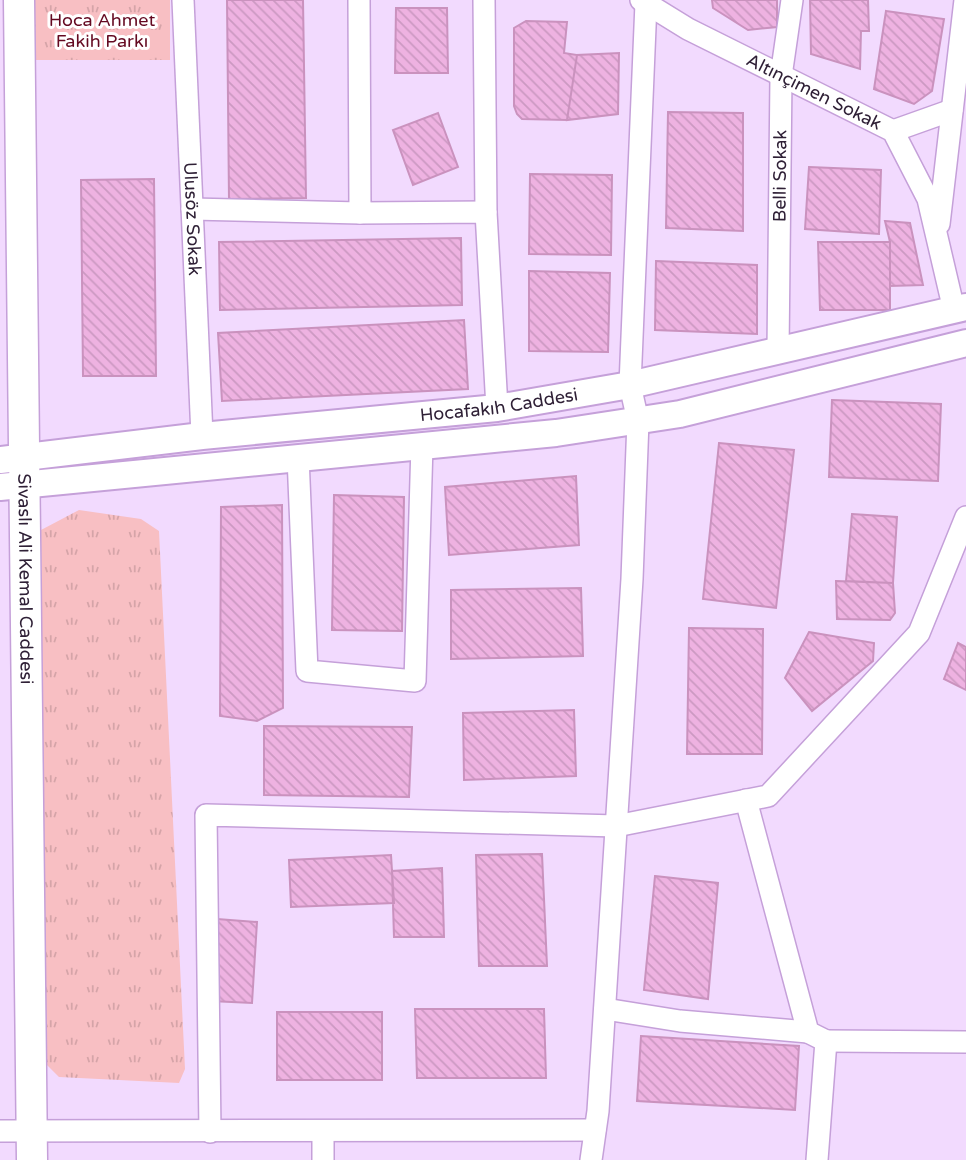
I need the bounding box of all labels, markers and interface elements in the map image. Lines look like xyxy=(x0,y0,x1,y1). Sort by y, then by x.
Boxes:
park label: Hoca Ahmet Fakih Parkı xyxy=(49,9,155,52)
street label: Altınçimen Sokak xyxy=(743,49,885,135)
street label: Belli Sokak xyxy=(768,130,791,222)
street label: Ulusöz Sokak xyxy=(179,161,206,276)
street label: Hocafakıh Caddesi xyxy=(419,383,580,426)
street label: Sivaslı Ali Kemal Caddesi xyxy=(13,473,38,685)

